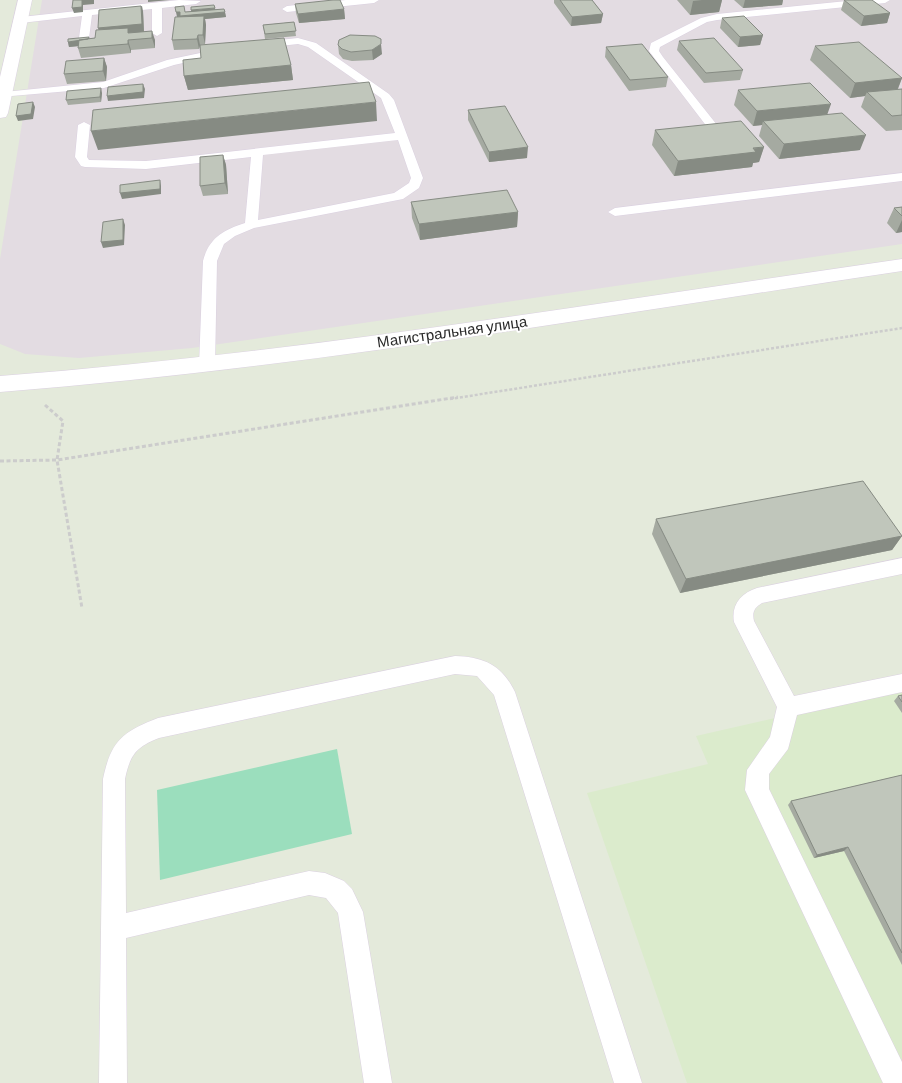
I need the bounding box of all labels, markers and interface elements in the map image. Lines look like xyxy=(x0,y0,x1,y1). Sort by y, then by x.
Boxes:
street label: Магистральная улица xyxy=(376,311,529,350)

